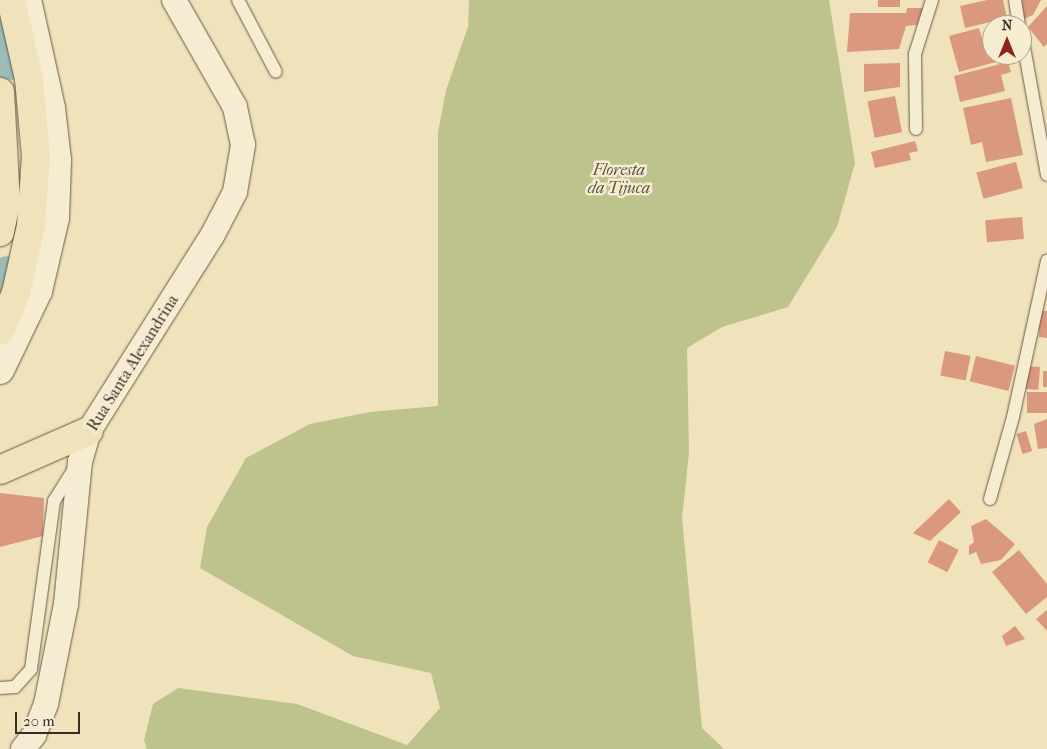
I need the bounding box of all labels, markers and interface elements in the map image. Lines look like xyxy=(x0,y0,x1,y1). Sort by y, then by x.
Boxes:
north arrow xyxy=(982,15,1032,65)
text: N xyxy=(1002,17,1012,34)
park label: Floresta da Tijuca xyxy=(588,160,650,198)
street label: Rua Santa Alexandrina xyxy=(83,291,183,435)
scale bar xyxy=(18,702,82,734)
text: 20 m xyxy=(23,712,55,730)

